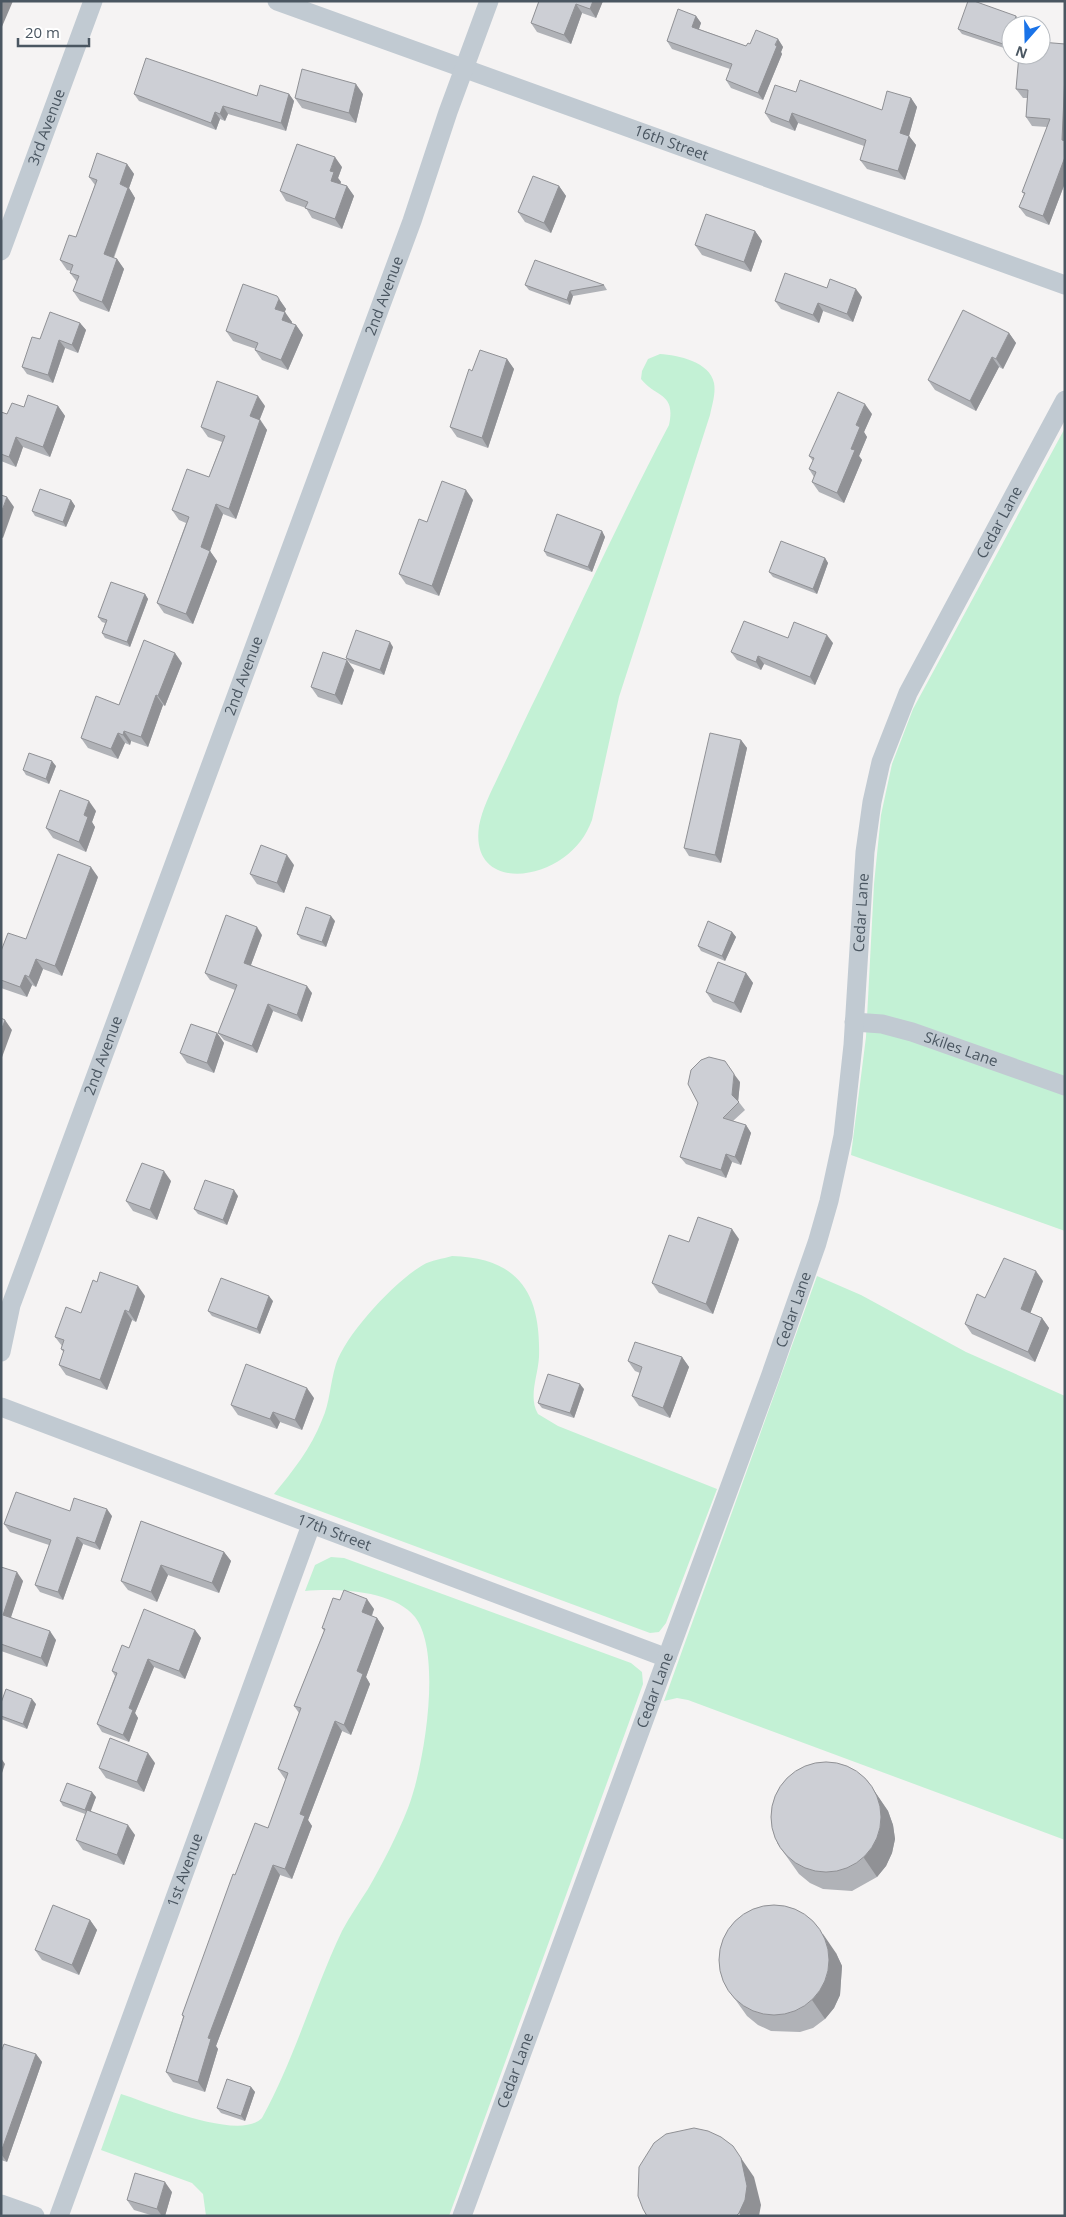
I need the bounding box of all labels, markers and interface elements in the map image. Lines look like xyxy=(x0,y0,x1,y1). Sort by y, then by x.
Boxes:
scale bar xyxy=(18,15,89,47)
north arrow xyxy=(1001,15,1051,65)
text: 20 m xyxy=(25,22,60,42)
text: N xyxy=(1013,42,1030,64)
street label: 3rd Avenue xyxy=(22,86,69,168)
street label: 16th Street xyxy=(632,120,711,165)
street label: 2nd Avenue xyxy=(360,253,407,338)
street label: Cedar Lane xyxy=(971,482,1026,562)
street label: 2nd Avenue xyxy=(219,633,267,718)
street label: Cedar Lane xyxy=(848,872,873,953)
street label: 2nd Avenue xyxy=(79,1013,126,1098)
street label: Skiles Lane xyxy=(922,1026,1001,1071)
street label: Cedar Lane xyxy=(770,1269,815,1350)
street label: 17th Street xyxy=(295,1509,374,1555)
street label: Cedar Lane xyxy=(631,1649,677,1731)
street label: 1st Avenue xyxy=(162,1830,207,1910)
street label: Cedar Lane xyxy=(491,2029,538,2111)

